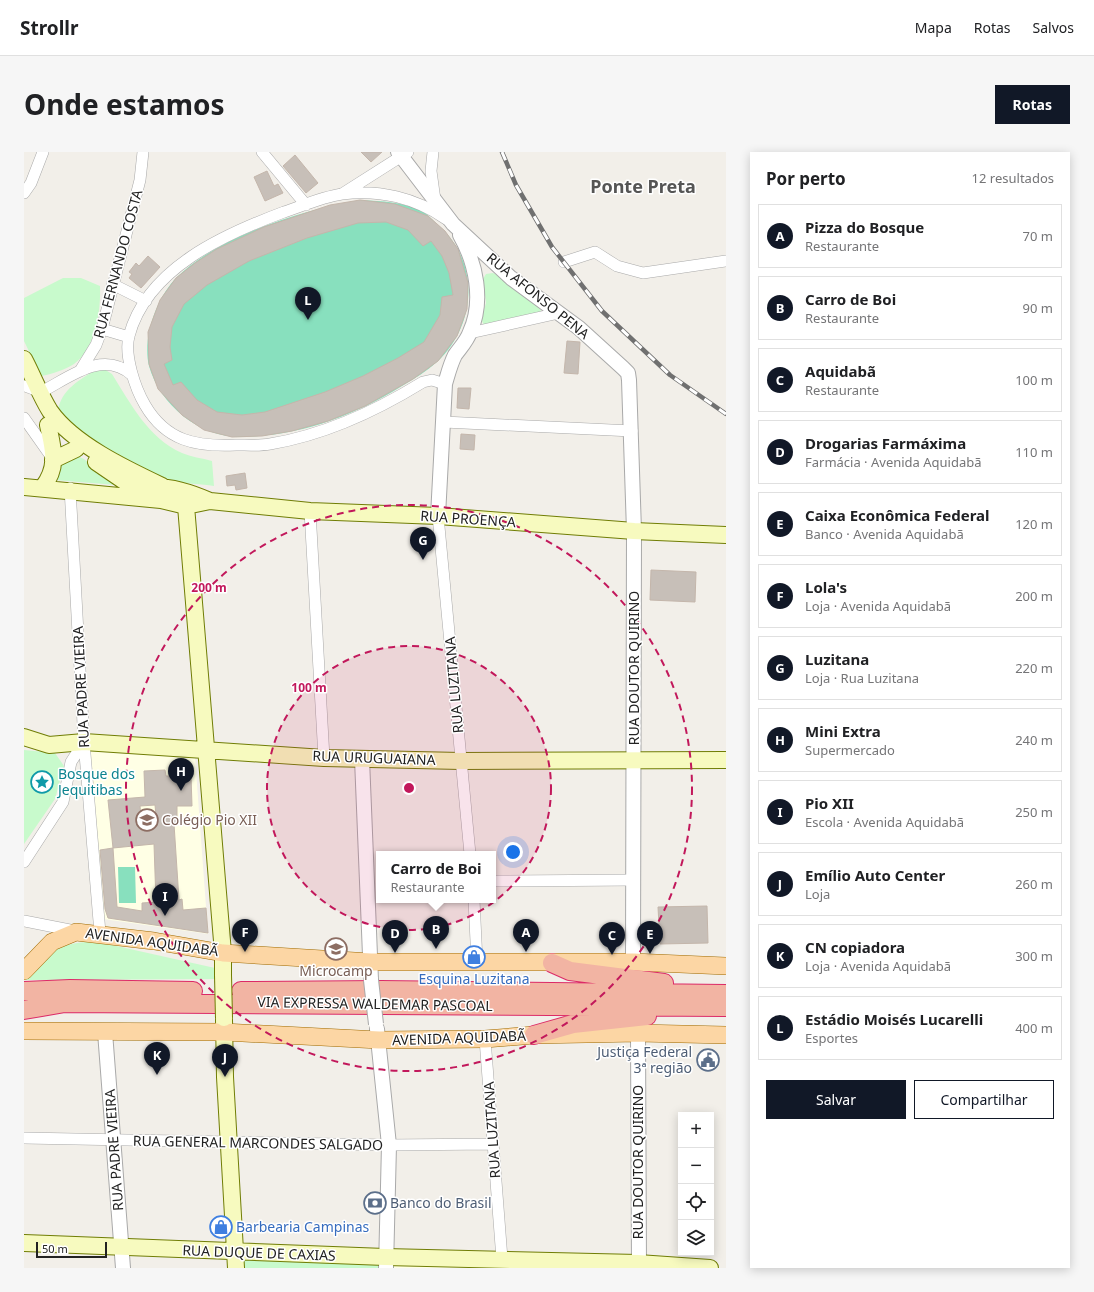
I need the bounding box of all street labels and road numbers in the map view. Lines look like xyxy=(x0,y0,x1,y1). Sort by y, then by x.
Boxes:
street label: RUA FERNANDO COSTA xyxy=(89,187,147,340)
street label: RUA AFONSO PENA xyxy=(483,248,594,343)
street label: RUA PROENÇA xyxy=(420,506,516,531)
street label: RUA DOUTOR QUIRINO xyxy=(624,591,643,745)
street label: RUA PADRE VIEIRA xyxy=(68,626,93,748)
street label: RUA LUZITANA xyxy=(440,636,467,734)
street label: RUA URUGUAIANA xyxy=(312,746,436,769)
street label: AVENIDA AQUIDABÃ xyxy=(84,923,220,960)
street label: VIA EXPRESSA WALDEMAR PASCOAL xyxy=(257,992,493,1015)
street label: AVENIDA AQUIDABÃ xyxy=(392,1026,526,1049)
street label: RUA LUZITANA xyxy=(479,1081,504,1179)
street label: RUA DOUTOR QUIRINO xyxy=(628,1085,647,1239)
street label: RUA PADRE VIEIRA xyxy=(100,1089,127,1211)
street label: RUA GENERAL MARCONDES SALGADO xyxy=(133,1131,383,1154)
street label: RUA DUQUE DE CAXIAS xyxy=(182,1240,336,1265)

